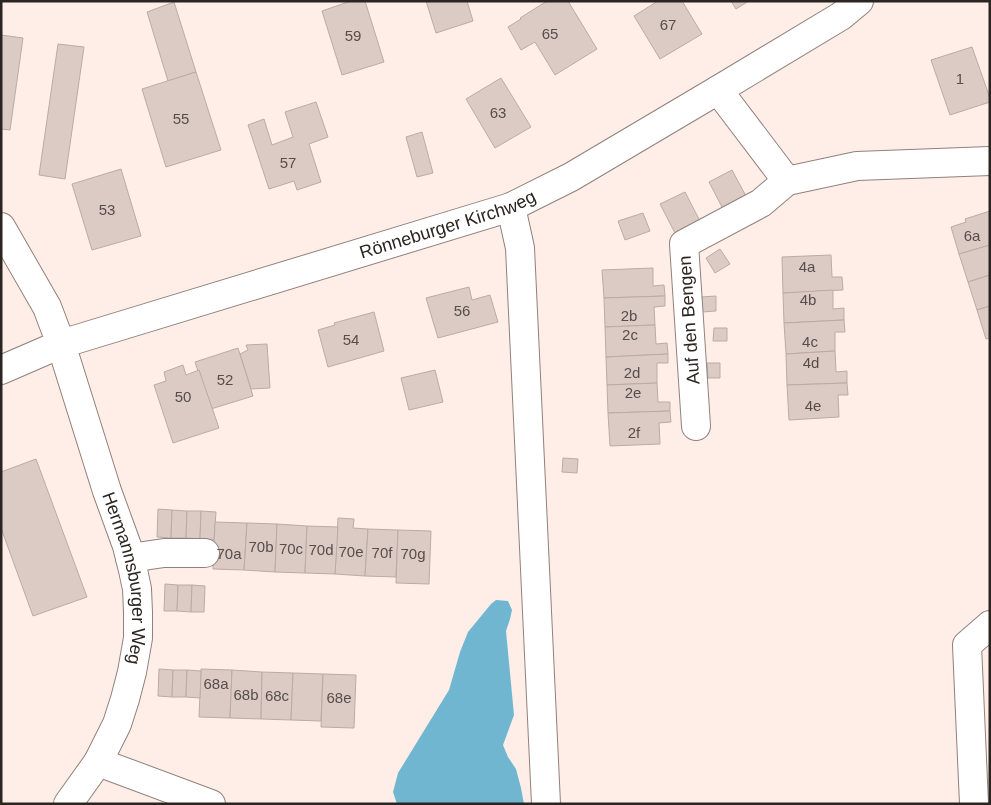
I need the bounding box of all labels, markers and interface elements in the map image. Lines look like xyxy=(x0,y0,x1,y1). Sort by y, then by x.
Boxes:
house number: 67 xyxy=(660,16,676,33)
house number: 65 xyxy=(542,25,558,42)
house number: 59 xyxy=(345,27,361,44)
house number: 1 xyxy=(956,70,964,87)
house number: 63 xyxy=(490,104,506,121)
house number: 55 xyxy=(173,110,189,127)
house number: 57 xyxy=(280,154,296,171)
street label: Rönneburger Kirchweg xyxy=(357,186,539,263)
house number: 53 xyxy=(99,201,115,218)
house number: 6a xyxy=(964,227,981,244)
street label: Auf den Bengen xyxy=(675,255,703,385)
house number: 4a xyxy=(799,258,816,275)
house number: 4b xyxy=(800,291,816,308)
house number: 56 xyxy=(454,302,470,319)
house number: 2b xyxy=(621,307,637,324)
house number: 2c xyxy=(622,326,638,343)
house number: 54 xyxy=(343,331,359,348)
house number: 4c xyxy=(802,333,818,350)
house number: 4d xyxy=(803,354,819,371)
house number: 2d xyxy=(624,364,640,381)
house number: 52 xyxy=(217,371,233,388)
house number: 2e xyxy=(625,384,641,401)
house number: 50 xyxy=(175,388,191,405)
house number: 4e xyxy=(805,397,821,414)
house number: 2f xyxy=(628,424,641,441)
street label: Hermannsburger Weg xyxy=(98,489,148,666)
house number: 70b xyxy=(248,538,274,555)
house number: 70c xyxy=(279,540,304,557)
house number: 70d xyxy=(308,541,334,558)
house number: 70e xyxy=(338,543,364,560)
house number: 70f xyxy=(372,544,393,561)
house number: 70a xyxy=(216,545,242,562)
house number: 70g xyxy=(400,545,426,562)
house number: 68a xyxy=(203,675,229,692)
house number: 68b xyxy=(233,686,259,703)
house number: 68c xyxy=(265,687,290,704)
house number: 68e xyxy=(326,689,352,706)

